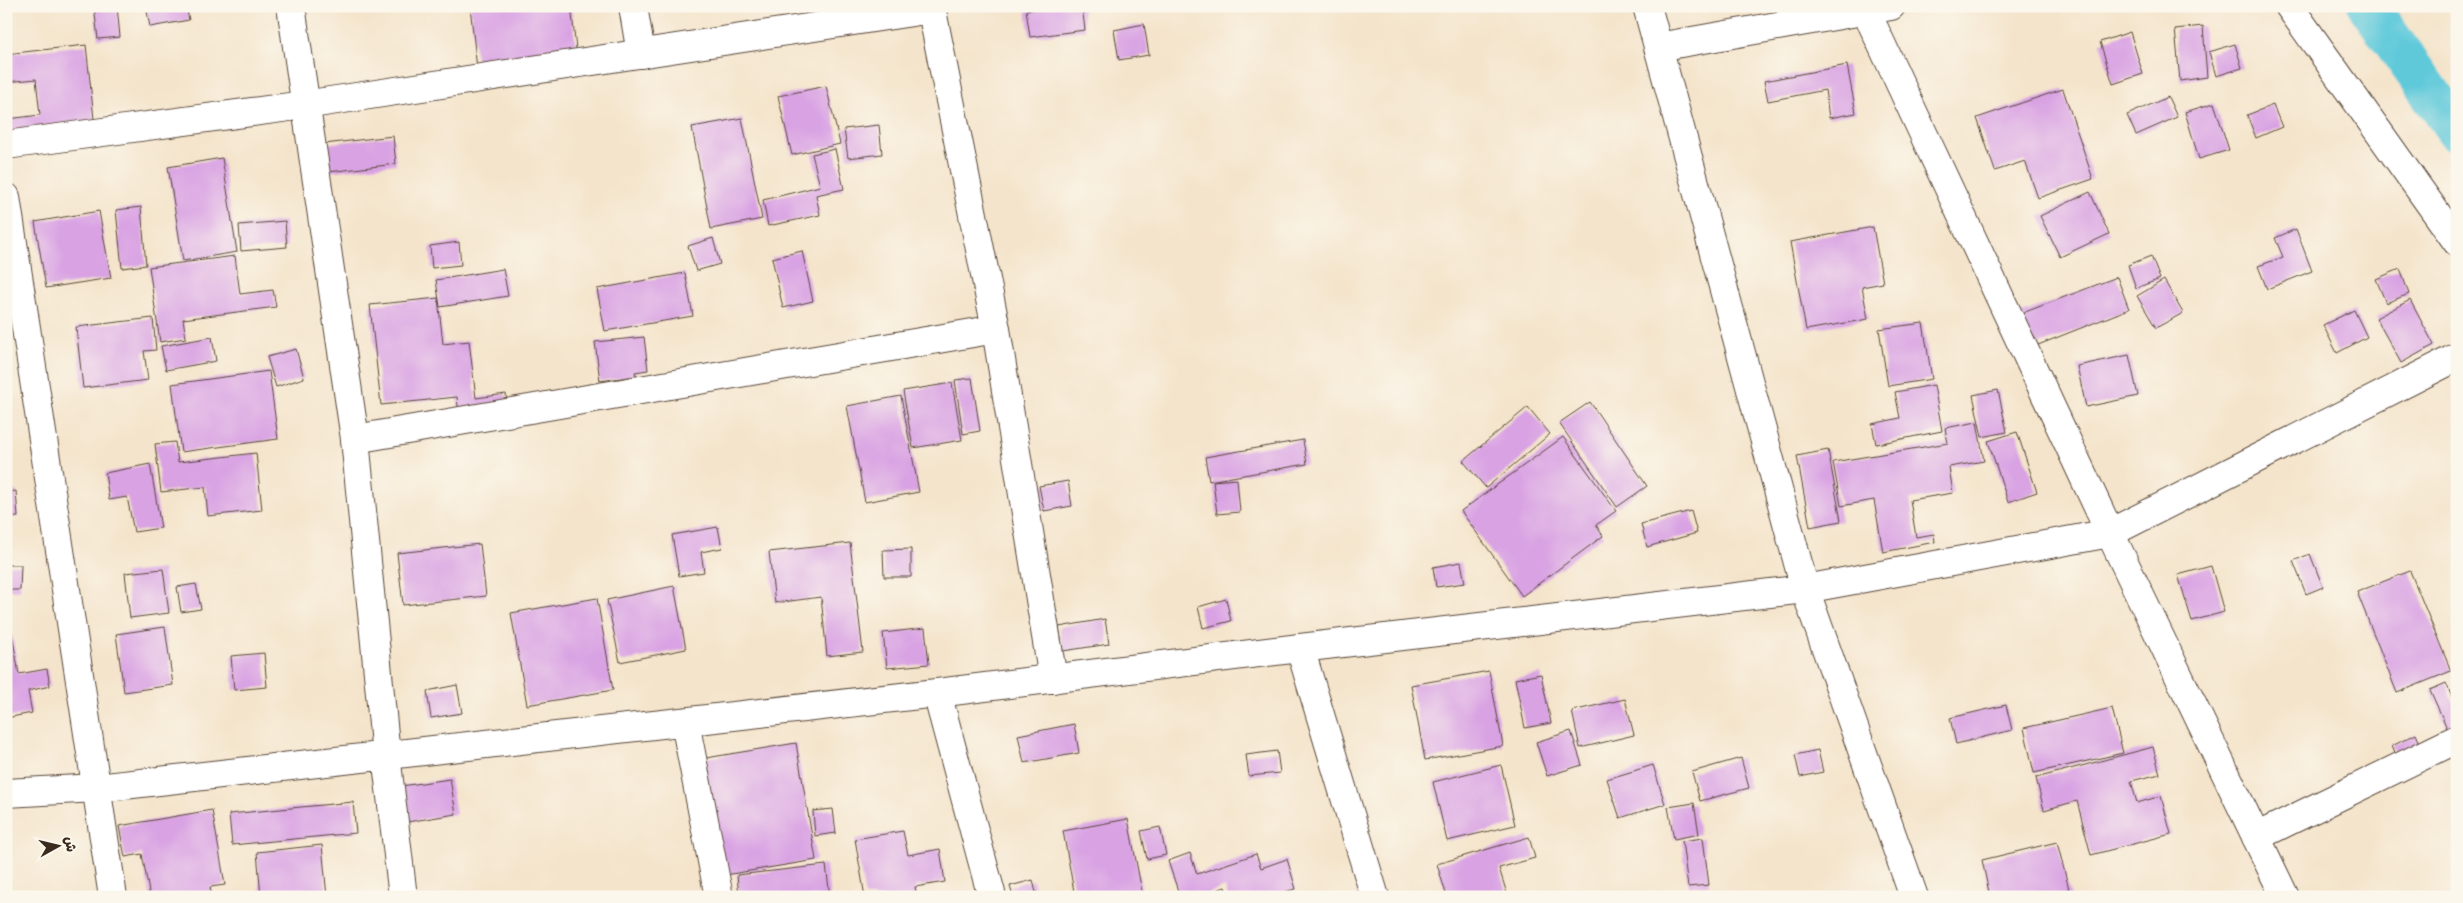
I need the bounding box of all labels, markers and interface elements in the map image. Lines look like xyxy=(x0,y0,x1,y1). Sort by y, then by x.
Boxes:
north arrow xyxy=(32,820,82,870)
text: ش xyxy=(58,835,80,853)

